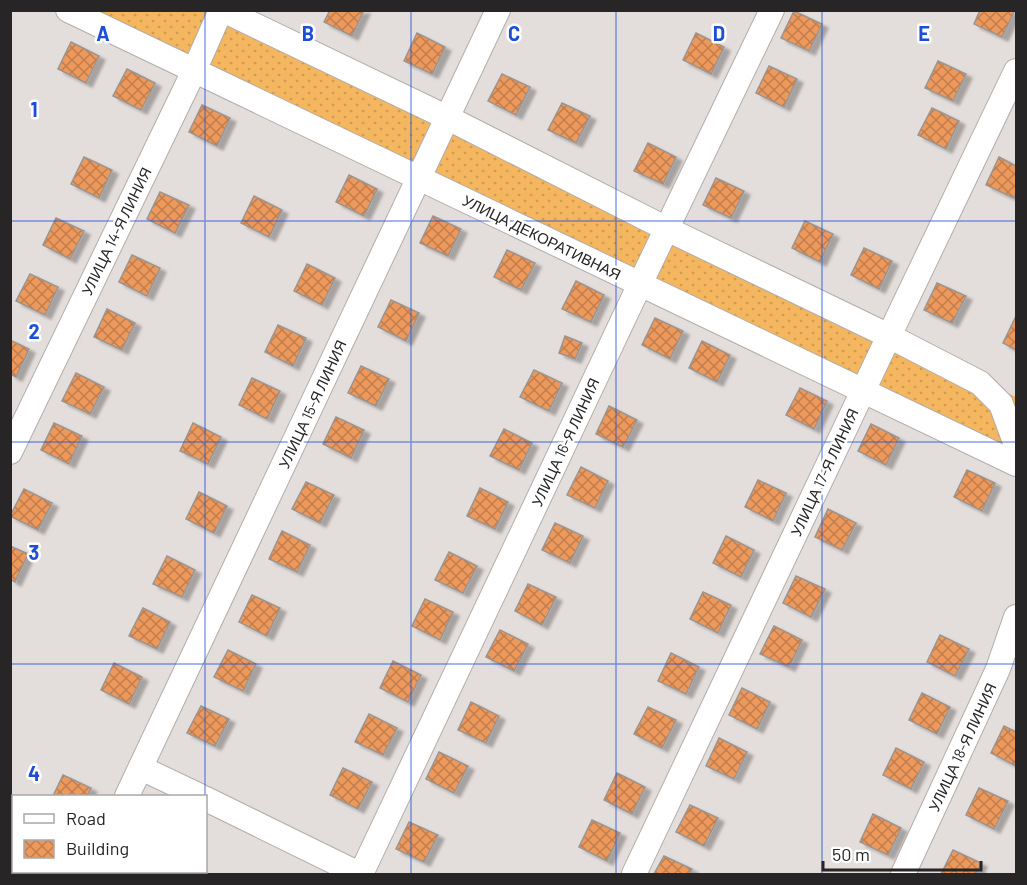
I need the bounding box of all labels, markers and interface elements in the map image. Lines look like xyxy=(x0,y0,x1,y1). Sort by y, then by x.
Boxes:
text: A xyxy=(96,21,110,45)
text: B xyxy=(302,21,314,45)
text: C xyxy=(508,21,520,45)
text: D xyxy=(713,21,725,45)
text: E xyxy=(918,21,930,45)
text: 1 xyxy=(30,97,38,121)
street label: УЛИЦА 14-Я ЛИНИЯ xyxy=(77,164,155,298)
street label: УЛИЦА ДЕКОРАТИВНАЯ xyxy=(460,191,624,283)
text: 2 xyxy=(28,319,40,343)
street label: УЛИЦА 15-Я ЛИНИЯ xyxy=(274,337,350,471)
street label: УЛИЦА 16-Я ЛИНИЯ xyxy=(527,375,603,509)
street label: УЛИЦА 17-Я ЛИНИЯ xyxy=(786,405,862,539)
text: 3 xyxy=(29,540,39,564)
street label: УЛИЦА 18-Я ЛИНИЯ xyxy=(924,680,1000,814)
text: 4 xyxy=(28,761,40,785)
legend xyxy=(12,795,207,873)
text: Road xyxy=(66,807,106,829)
scale bar xyxy=(823,834,980,872)
text: Building xyxy=(66,837,129,859)
text: 50 m xyxy=(832,843,870,865)

